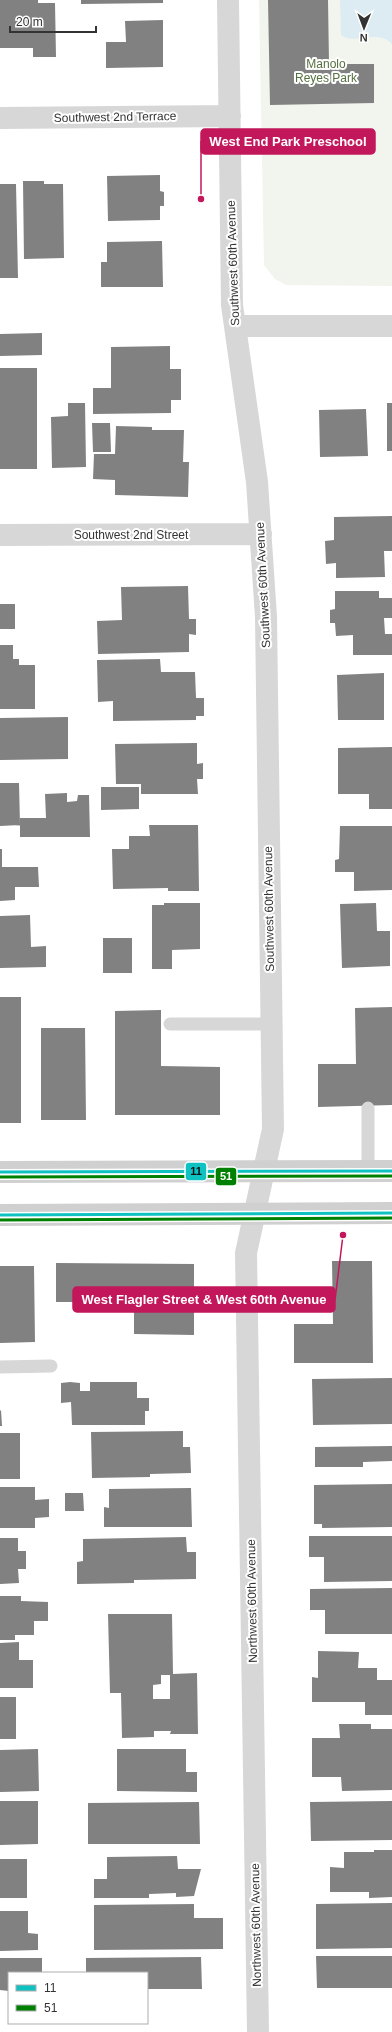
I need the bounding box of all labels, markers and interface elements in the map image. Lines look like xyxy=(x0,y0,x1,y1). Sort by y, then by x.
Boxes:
scale bar xyxy=(10,8,96,34)
north arrow xyxy=(344,8,384,48)
text: 20 m xyxy=(16,15,43,29)
text: N xyxy=(360,32,368,44)
park label: Manolo Reyes Park xyxy=(295,57,358,85)
street label: Southwest 2nd Terrace xyxy=(54,109,177,125)
callout: West End Park Preschool xyxy=(201,129,375,154)
text: West End Park Preschool xyxy=(209,134,367,149)
street label: Southwest 60th Avenue xyxy=(224,200,242,326)
street label: Southwest 60th Avenue xyxy=(253,521,273,648)
street label: Southwest 2nd Street xyxy=(74,528,189,542)
street label: Southwest 60th Avenue xyxy=(261,846,277,972)
line badge: 11 xyxy=(185,1162,207,1181)
text: 11 xyxy=(190,1165,202,1177)
line badge: 51 xyxy=(215,1167,237,1186)
text: 51 xyxy=(220,1170,232,1182)
callout: West Flagler Street & West 60th Avenue xyxy=(73,1287,335,1312)
text: West Flagler Street & West 60th Avenue xyxy=(82,1292,326,1307)
street label: Northwest 60th Avenue xyxy=(244,1539,260,1663)
street label: Northwest 60th Avenue xyxy=(248,1863,264,1987)
legend xyxy=(8,1972,148,2024)
text: 11 xyxy=(44,1981,57,1995)
text: 51 xyxy=(44,2001,58,2015)

